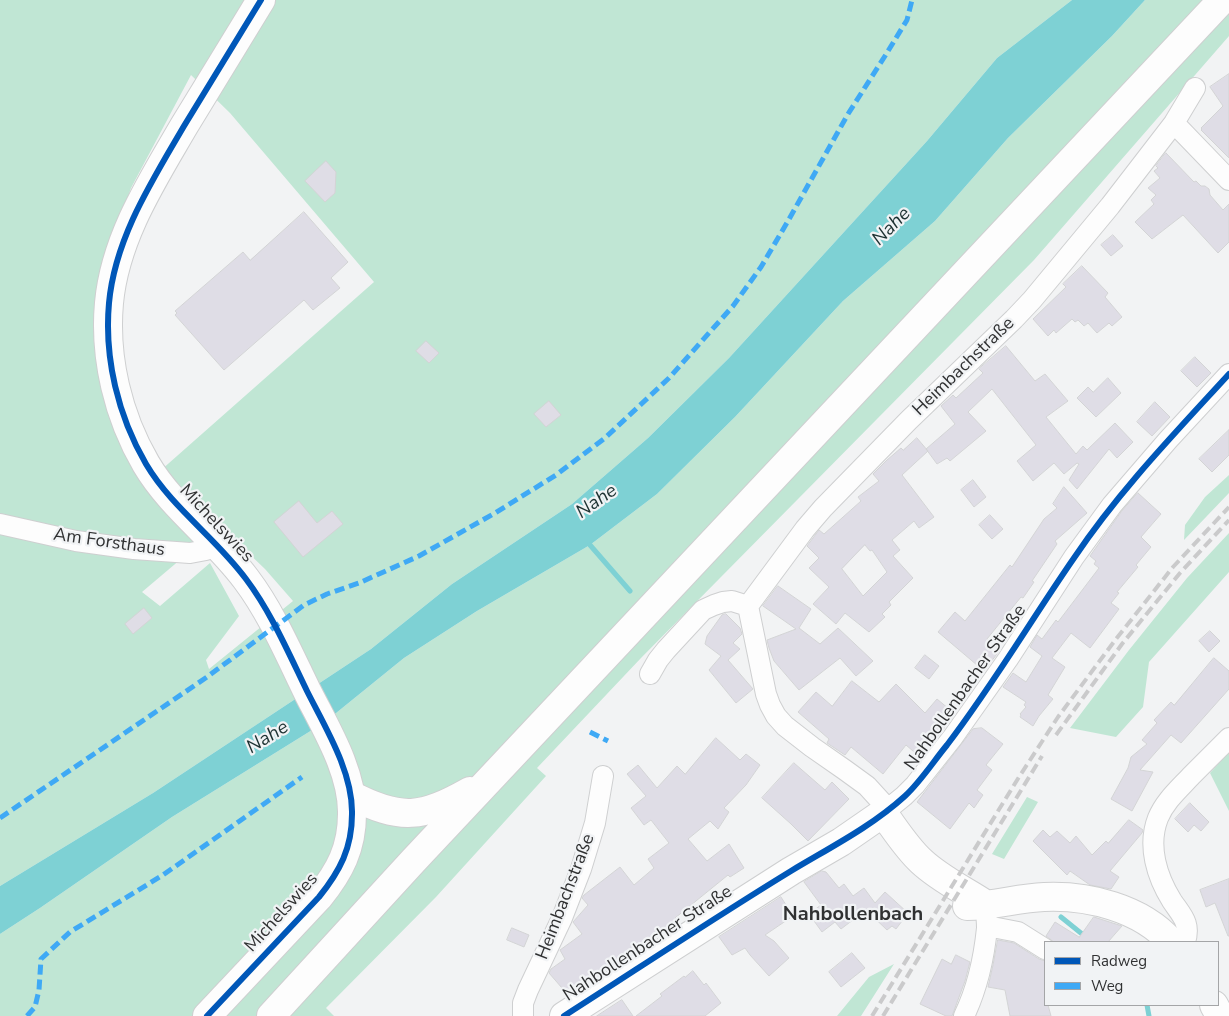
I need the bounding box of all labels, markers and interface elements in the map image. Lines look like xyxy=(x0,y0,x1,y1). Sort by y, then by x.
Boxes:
water label: Nahe xyxy=(868,203,916,251)
street label: Heimbachstraße xyxy=(909,313,1019,421)
street label: Michelswies xyxy=(174,480,258,568)
water label: Nahe xyxy=(572,480,622,524)
street label: Am Forsthaus xyxy=(52,524,166,562)
street label: Nahbollenbacher Straße xyxy=(901,601,1031,775)
water label: Nahe xyxy=(243,716,293,760)
street label: Heimbachstraße xyxy=(532,831,600,963)
street label: Michelswies xyxy=(241,869,323,957)
street label: Nahbollenbacher Straße xyxy=(559,881,737,1007)
district label: Nahbollenbach xyxy=(783,903,923,927)
legend xyxy=(1044,941,1219,1006)
text: Radweg xyxy=(1091,951,1147,971)
text: Weg xyxy=(1091,976,1123,996)

